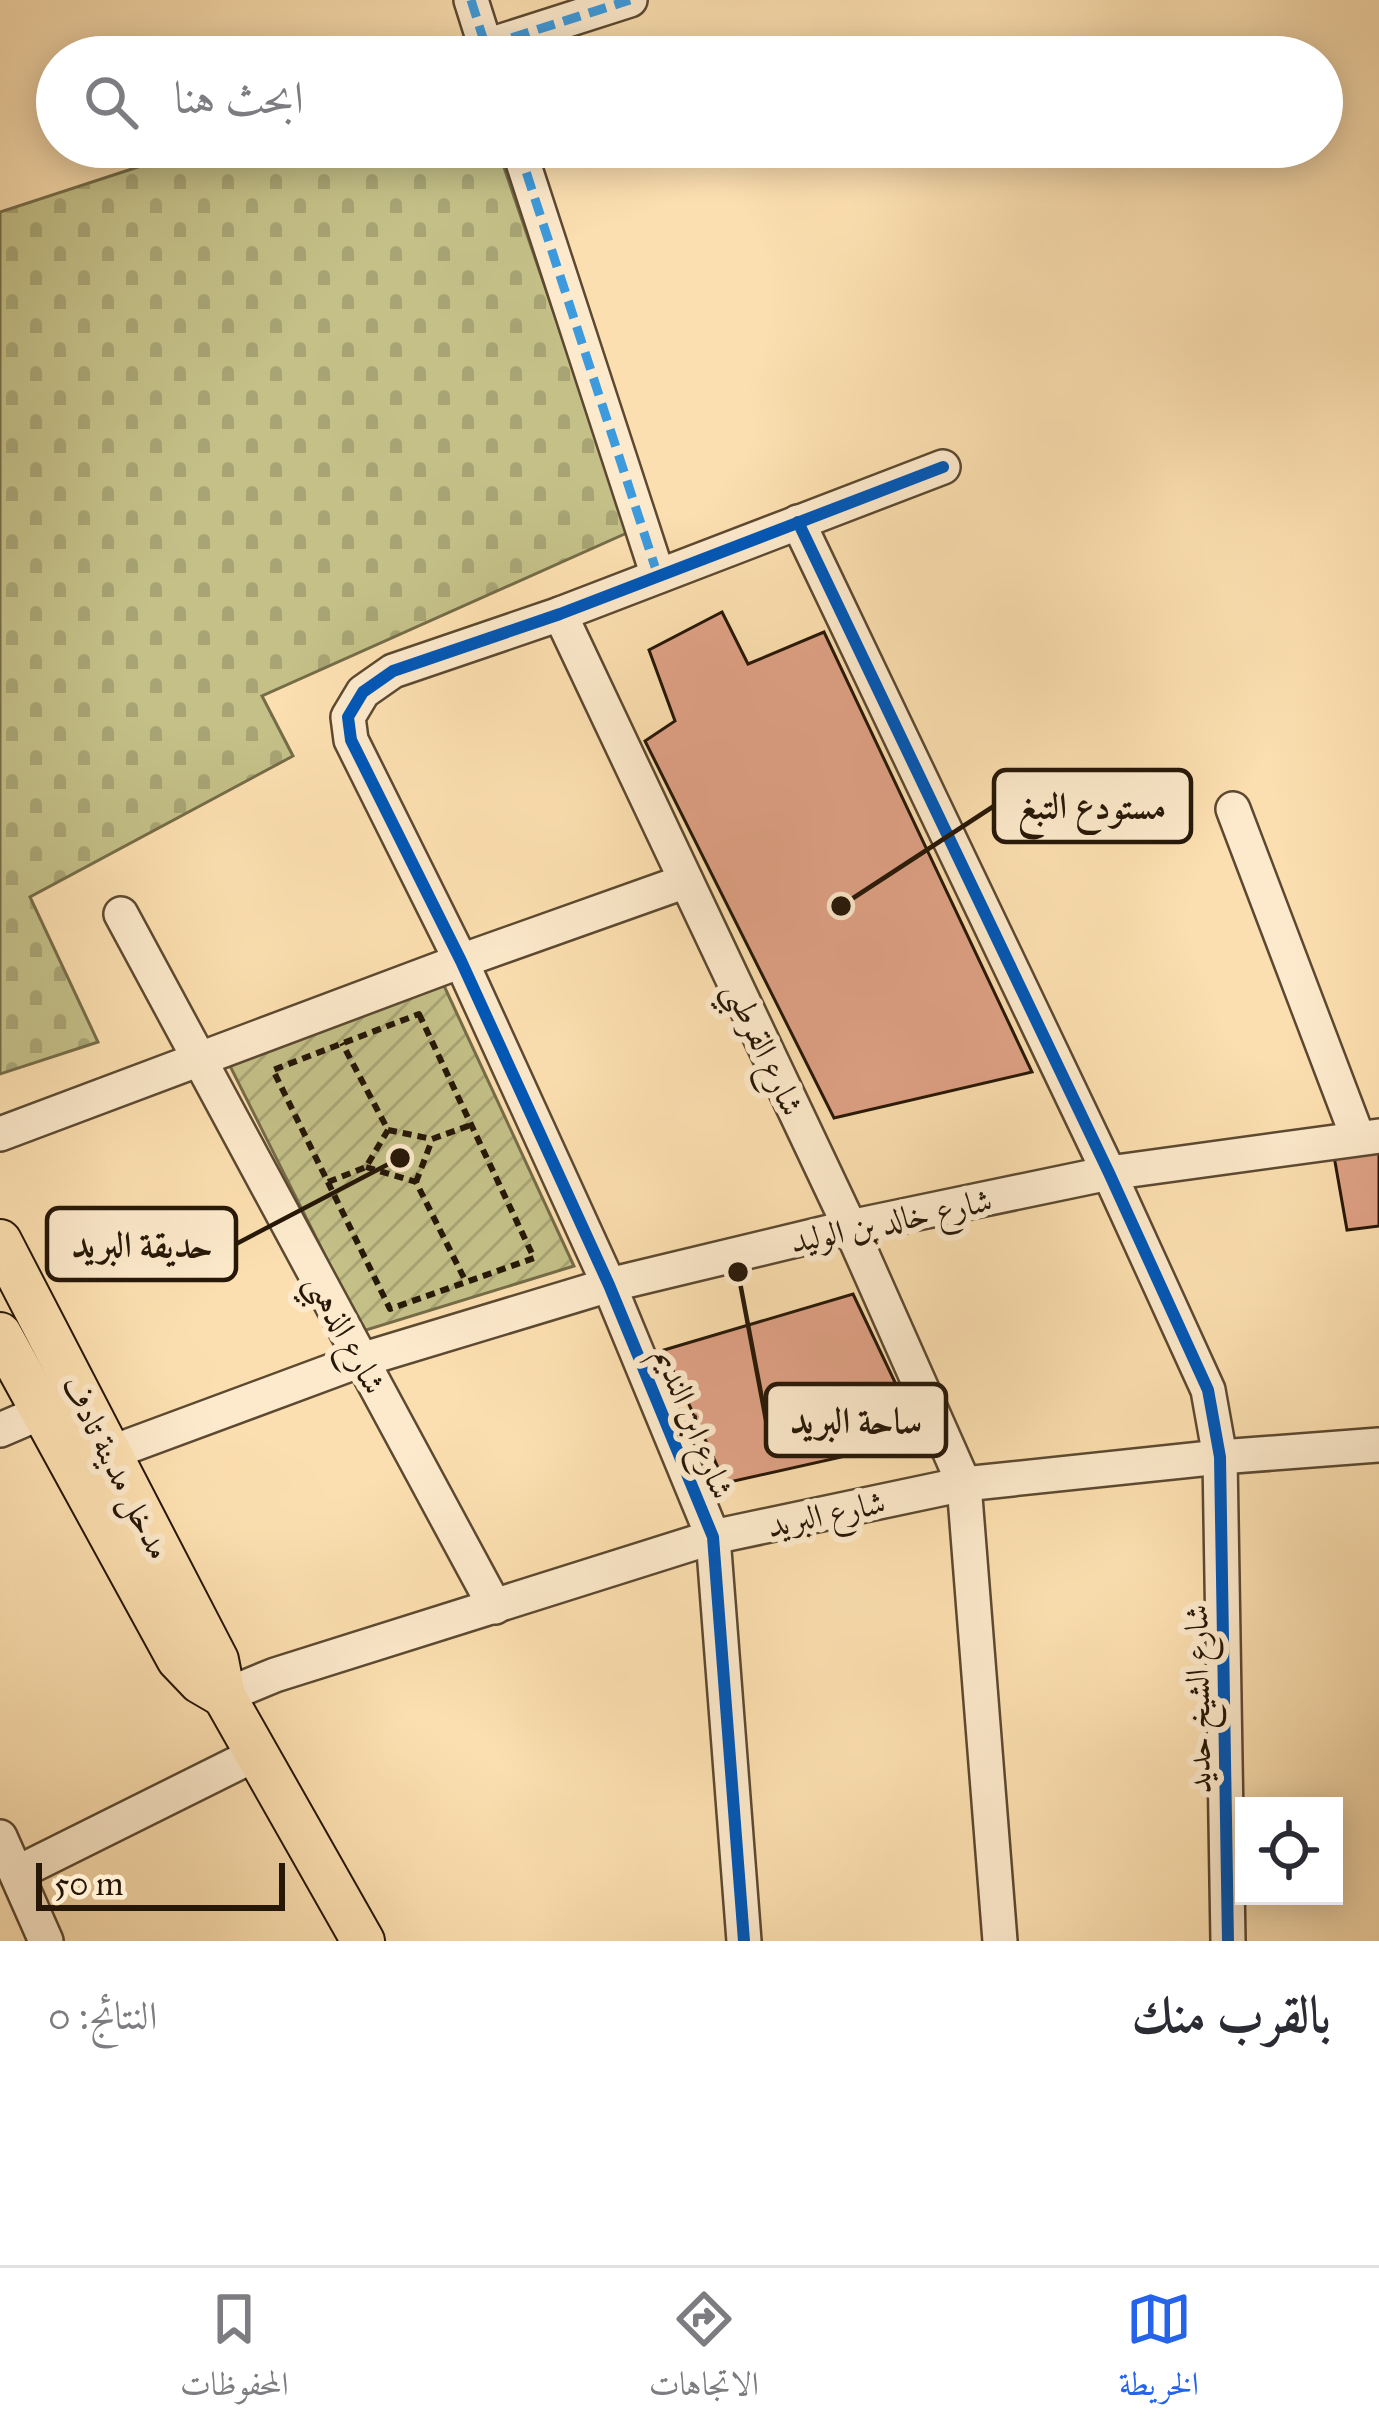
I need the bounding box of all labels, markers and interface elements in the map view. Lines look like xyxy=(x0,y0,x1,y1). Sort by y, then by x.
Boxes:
search box xyxy=(36,36,1343,168)
icon: search xyxy=(78,69,144,135)
text: ابحث هنا xyxy=(174,70,304,125)
callout: مستودع التبغ xyxy=(994,770,1191,842)
text: مستودع التبغ xyxy=(1018,784,1166,840)
street label: شارع القرطبي xyxy=(707,975,813,1126)
street label: شارع خالد بن الوليد xyxy=(787,1180,997,1270)
callout: حديقة البريد xyxy=(47,1208,236,1280)
text: حديقة البريد xyxy=(72,1223,212,1268)
street label: شارع الذهبي xyxy=(289,1266,395,1406)
street label: شارع ابن النديم xyxy=(638,1342,742,1508)
street label: مدخل مدينة تادف xyxy=(50,1369,180,1567)
callout: ساحة البريد xyxy=(766,1384,946,1456)
text: ساحة البريد xyxy=(790,1399,922,1443)
street label: شارع البريد xyxy=(764,1482,891,1554)
street label: شارع الشيخ حديد xyxy=(1176,1604,1229,1794)
map controls xyxy=(1235,1797,1343,1905)
button: locate xyxy=(1235,1797,1343,1905)
scale bar xyxy=(36,1857,285,1910)
text: 50 m xyxy=(54,1864,123,1904)
text: بالقرب منك xyxy=(1132,1984,1331,2046)
text: النتائج: 0 xyxy=(48,1992,157,2040)
tab: المحفوظات xyxy=(180,2286,289,2416)
tab: الاتجاهات xyxy=(649,2286,759,2416)
tab: الخريطة xyxy=(1119,2286,1199,2416)

